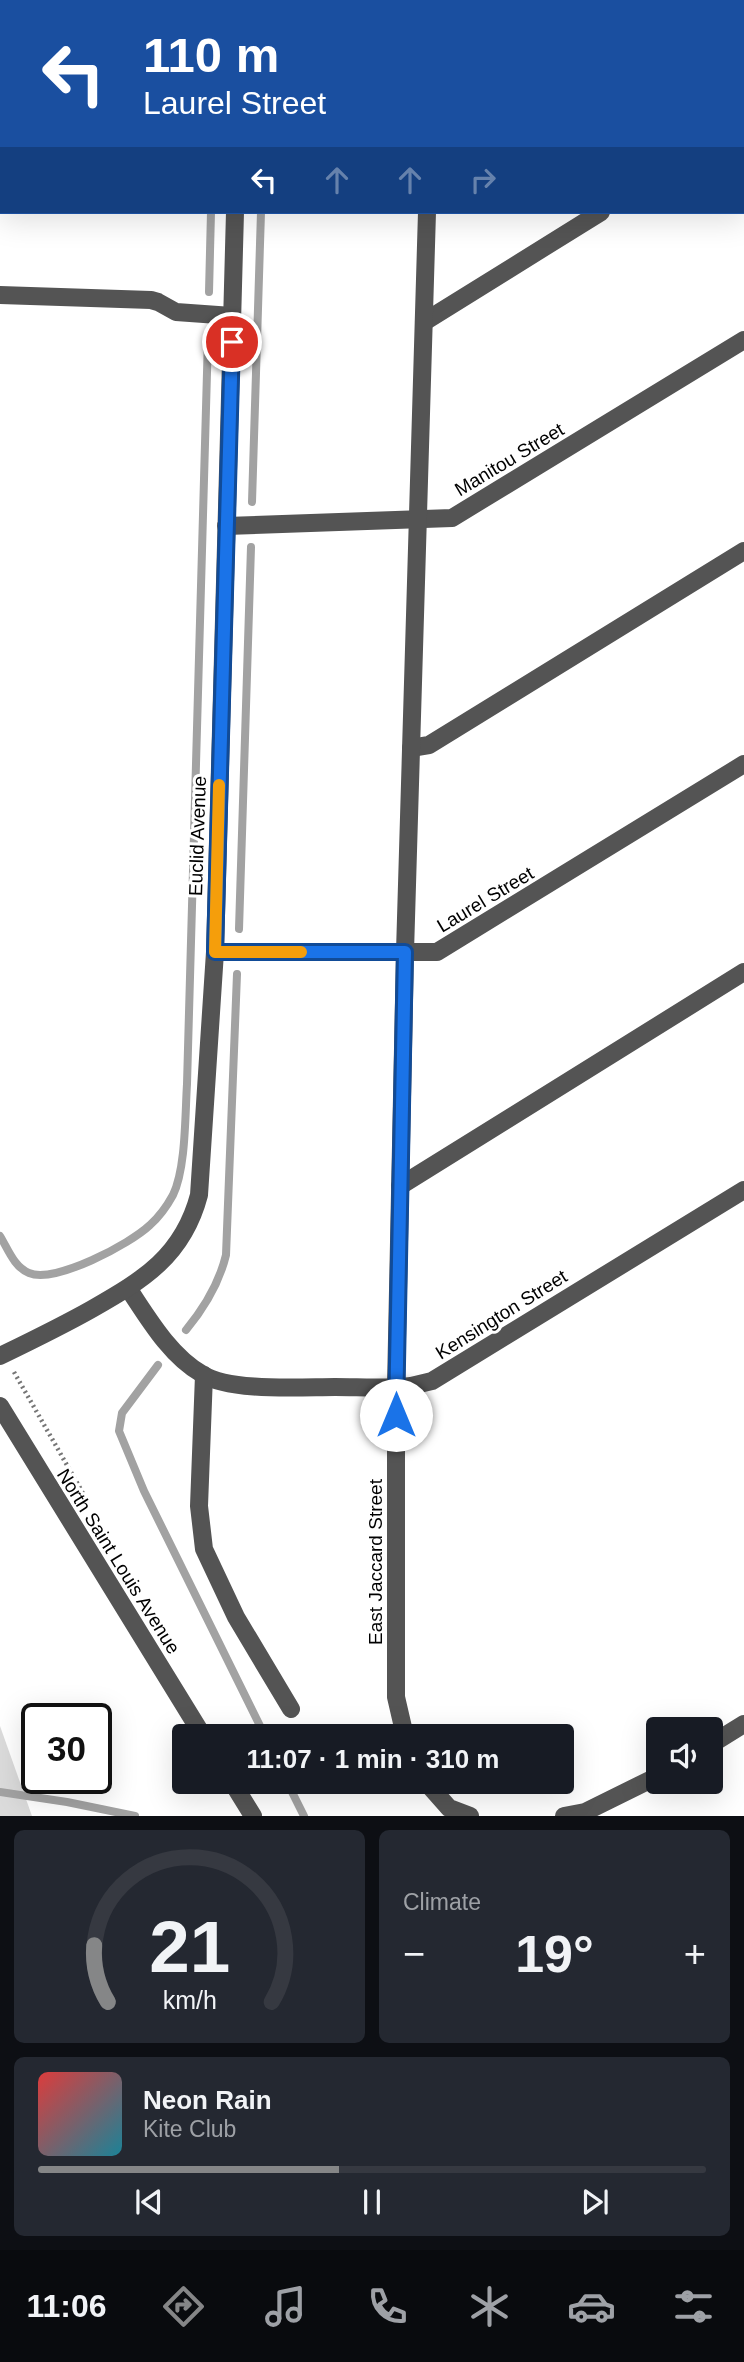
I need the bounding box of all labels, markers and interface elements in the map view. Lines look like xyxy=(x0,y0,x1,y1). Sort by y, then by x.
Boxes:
icon: left xyxy=(28,28,119,119)
text: 110 m xyxy=(143,28,279,82)
text: Laurel Street xyxy=(143,85,326,121)
icon: left xyxy=(245,161,283,199)
icon: ahead xyxy=(318,161,356,199)
icon: ahead xyxy=(391,161,429,199)
icon: right xyxy=(464,161,502,199)
pin xyxy=(202,312,262,372)
icon: arrive xyxy=(213,323,251,361)
street label: Manitou Street xyxy=(451,418,568,500)
street label: Euclid Avenue xyxy=(185,776,210,896)
street label: Laurel Street xyxy=(433,862,538,936)
street label: Kensington Street xyxy=(432,1265,571,1363)
position arrow xyxy=(359,1378,433,1452)
street label: North Saint Louis Avenue xyxy=(53,1465,184,1658)
street label: East Jaccard Street xyxy=(365,1478,386,1645)
speed limit sign: 30 xyxy=(21,1703,112,1794)
map controls xyxy=(646,1717,723,1794)
button: sound xyxy=(646,1717,723,1794)
text: 11:07 · 1 min · 310 m xyxy=(247,1744,499,1774)
text: Climate xyxy=(403,1889,481,1915)
text: 21 xyxy=(149,1907,230,1988)
text: 19° xyxy=(515,1925,594,1983)
text: − xyxy=(403,1933,425,1975)
text: + xyxy=(684,1933,706,1975)
text: km/h xyxy=(162,1986,217,2014)
text: Neon Rain xyxy=(143,2085,272,2115)
text: Kite Club xyxy=(143,2116,236,2142)
icon: previous xyxy=(130,2183,168,2221)
icon: pause xyxy=(353,2183,391,2221)
icon: next xyxy=(576,2183,614,2221)
icon: directions xyxy=(159,2282,208,2331)
icon: music xyxy=(261,2282,310,2331)
icon: phone xyxy=(363,2282,412,2331)
icon: climate xyxy=(465,2282,514,2331)
icon: car xyxy=(567,2282,616,2331)
icon: filters xyxy=(669,2282,718,2331)
text: 11:06 xyxy=(26,2288,107,2324)

